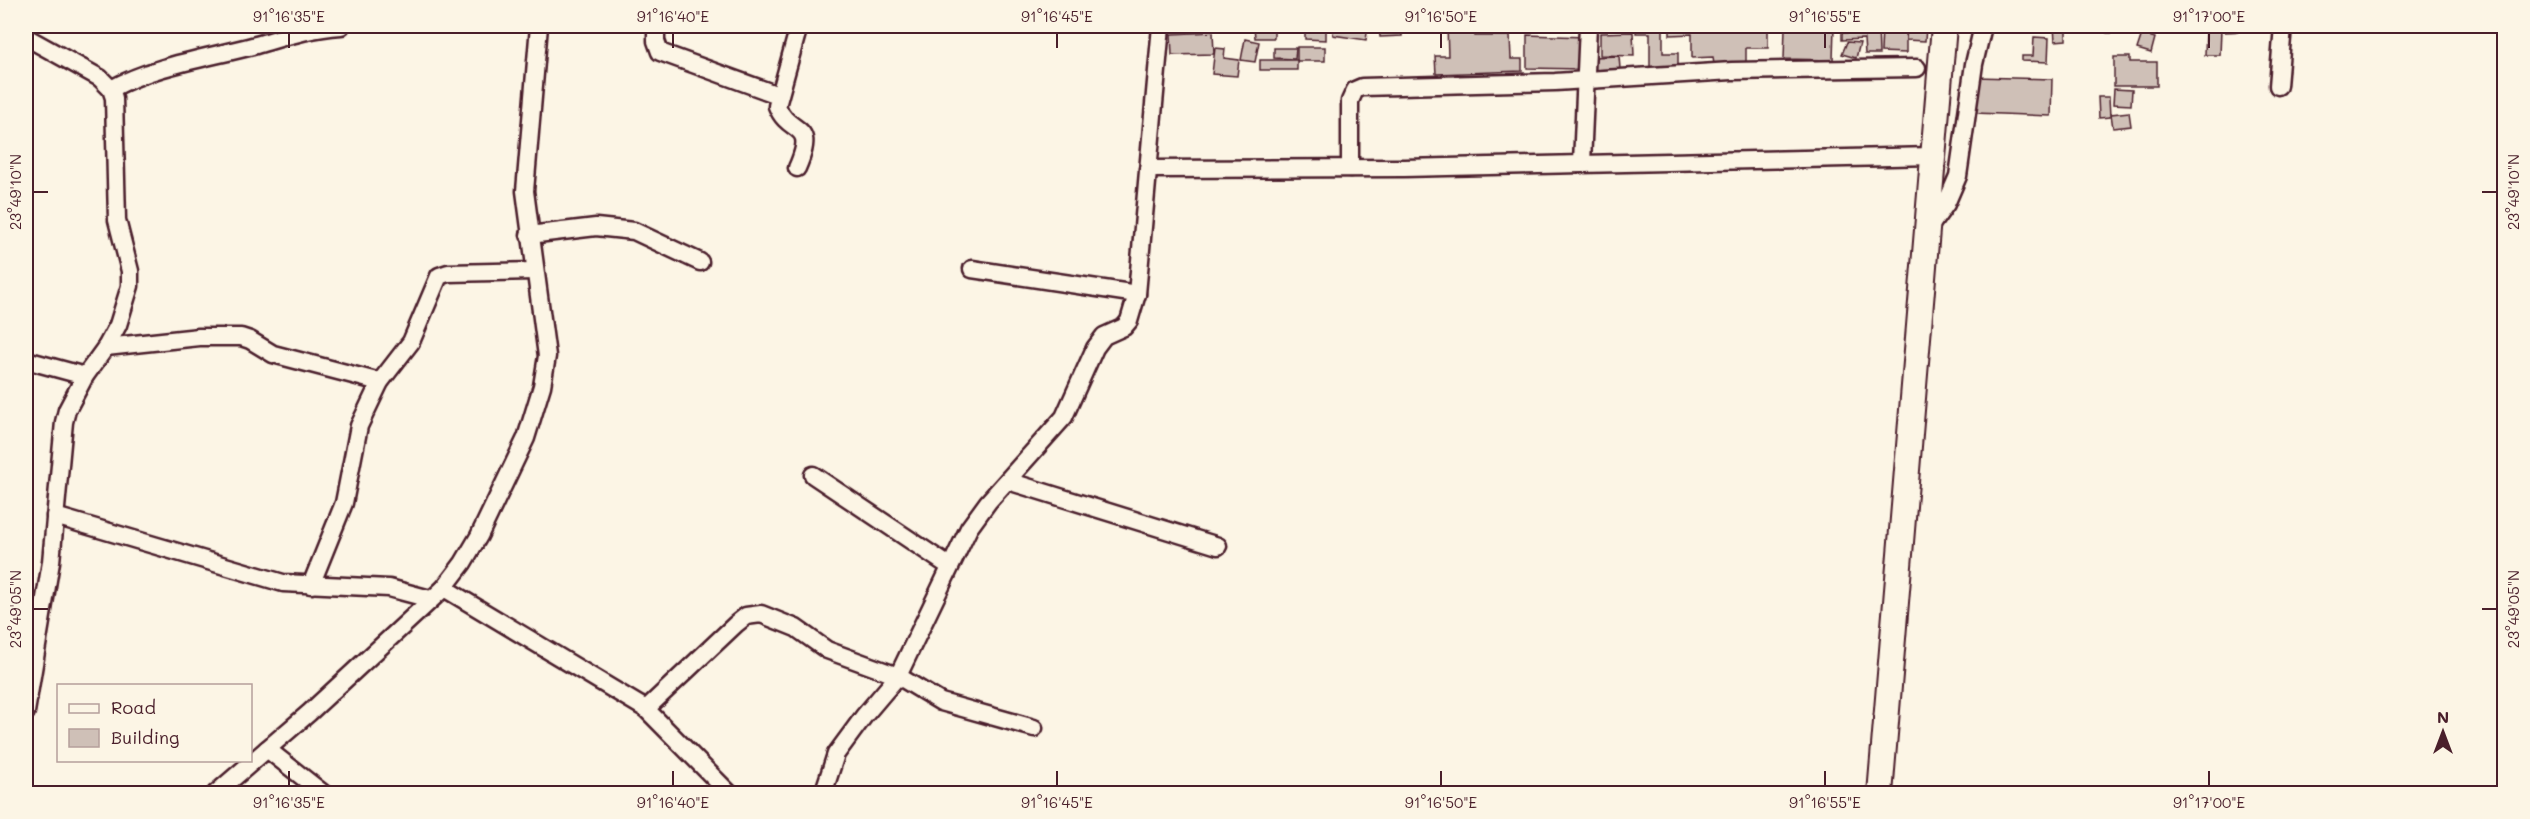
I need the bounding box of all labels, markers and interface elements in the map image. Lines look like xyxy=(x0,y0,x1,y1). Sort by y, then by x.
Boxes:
text: 91°16'35"E xyxy=(253,6,325,26)
text: 91°16'40"E xyxy=(637,6,710,26)
text: 91°16'45"E xyxy=(1021,6,1093,26)
text: 91°16'50"E xyxy=(1405,6,1478,26)
text: 91°16'55"E xyxy=(1789,6,1861,26)
text: 91°17'00"E xyxy=(2173,6,2245,26)
text: 23°49'10"N xyxy=(5,154,25,230)
text: 23°49'10"N xyxy=(2503,154,2523,230)
text: 23°49'05"N xyxy=(5,570,25,648)
text: 23°49'05"N xyxy=(2503,570,2523,648)
legend xyxy=(57,684,252,762)
text: Road xyxy=(111,695,156,719)
north arrow xyxy=(2413,702,2473,762)
text: N xyxy=(2437,706,2449,727)
text: Building xyxy=(111,725,179,749)
text: 91°16'35"E xyxy=(253,792,325,812)
text: 91°16'40"E xyxy=(637,792,710,812)
text: 91°16'45"E xyxy=(1021,792,1093,812)
text: 91°16'50"E xyxy=(1405,792,1478,812)
text: 91°16'55"E xyxy=(1789,792,1861,812)
text: 91°17'00"E xyxy=(2173,792,2245,812)

